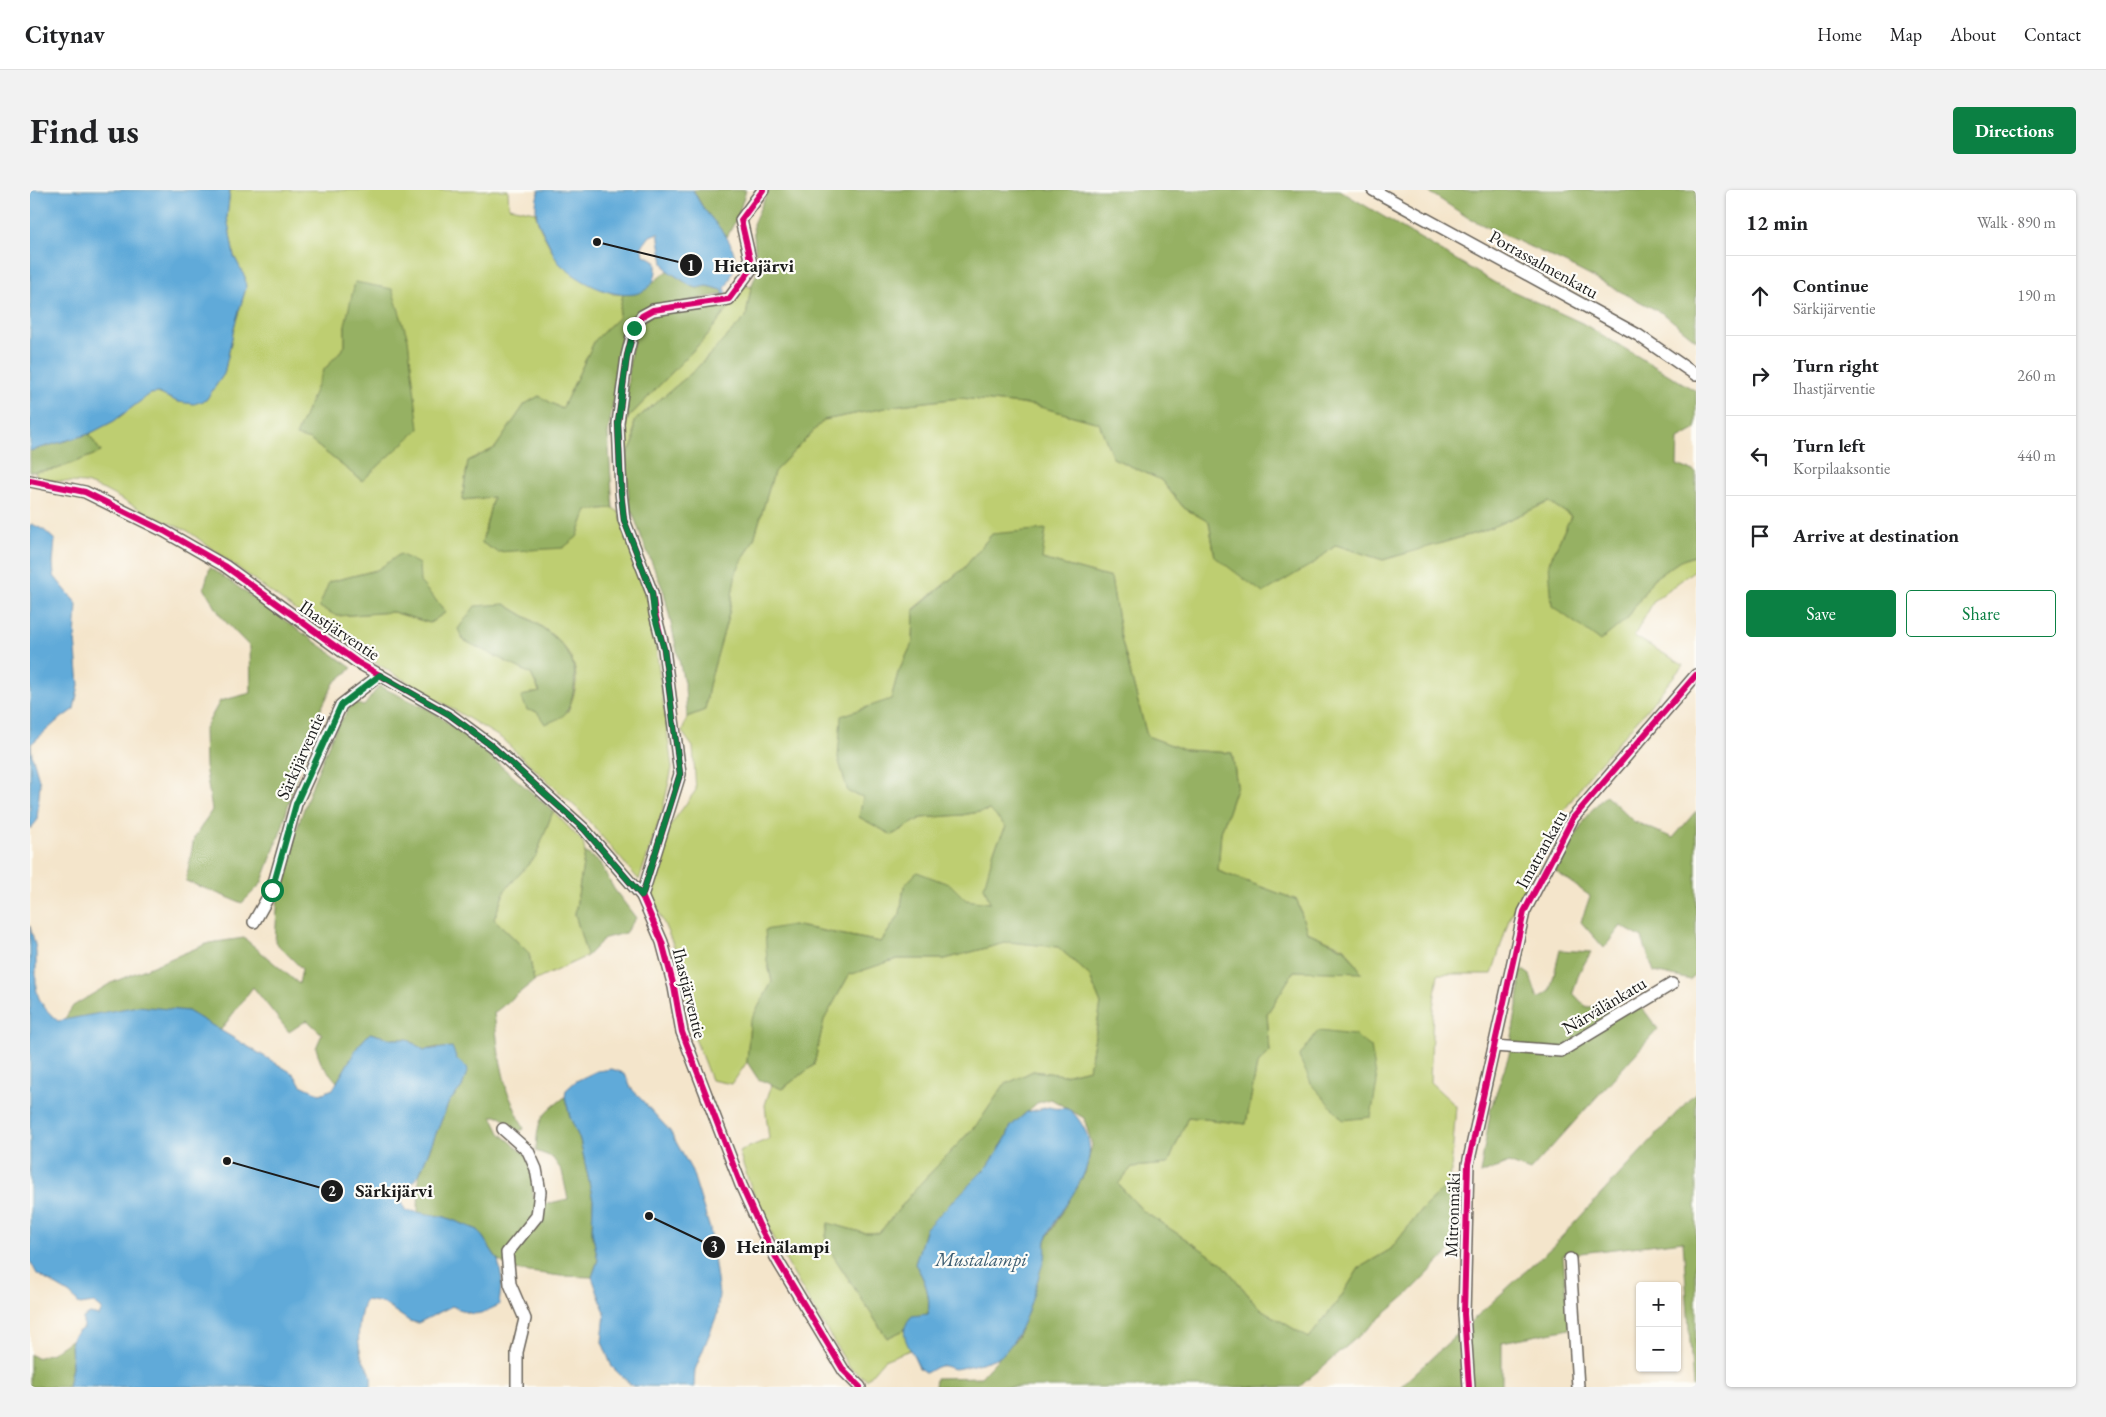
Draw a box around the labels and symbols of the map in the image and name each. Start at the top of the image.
street label: Porrassalmenkatu [1485,224,1603,304]
callout: Hietajärvi [679,248,804,282]
text: Hietajärvi [714,253,794,278]
text: 1 [687,256,695,275]
route end [623,317,646,340]
street label: Ihastjärventie [295,595,385,665]
street label: Särkijärventie [271,709,329,803]
street label: Imatrankatu [1510,805,1572,892]
route start [261,879,284,902]
street label: Ihastjärventie [668,945,712,1041]
street label: Närvälänkatu [1558,971,1651,1039]
street label: Mitronmäki [1439,1172,1465,1258]
callout: Särkijärvi [320,1174,443,1208]
text: Särkijärvi [355,1178,433,1203]
text: 2 [328,1181,336,1200]
callout: Heinälampi [701,1230,839,1264]
text: Heinälampi [737,1234,830,1259]
text: 3 [710,1237,718,1256]
water label: Mustalampi [934,1247,1028,1272]

